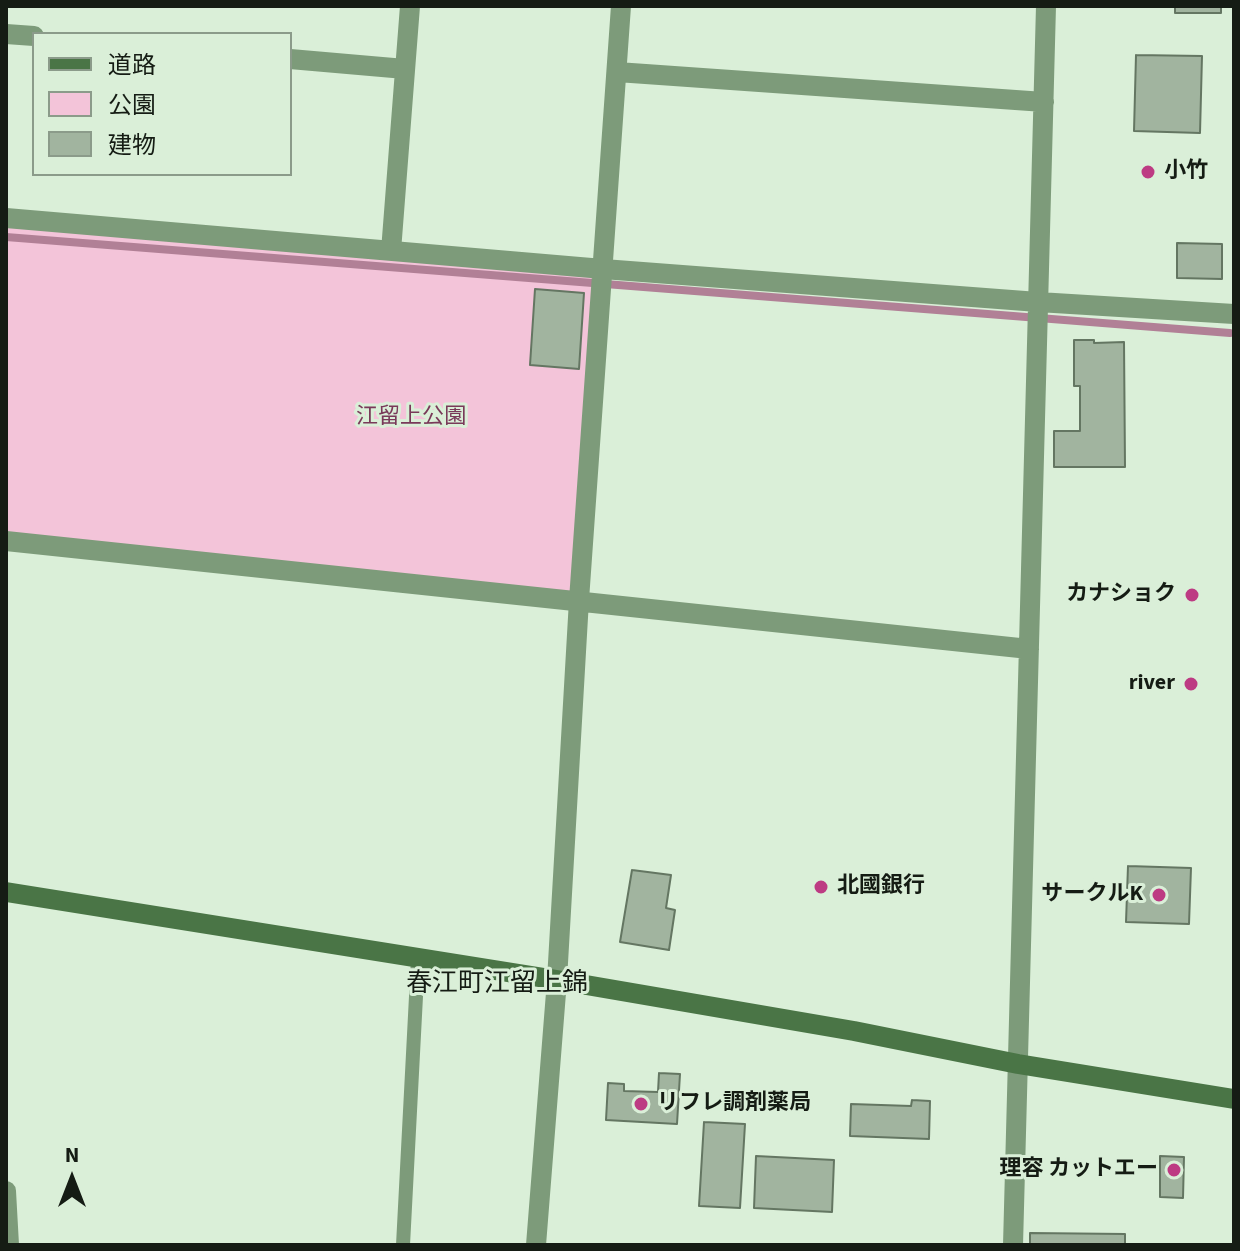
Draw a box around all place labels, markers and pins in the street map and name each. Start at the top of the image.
place label: 小竹 [1164,159,1208,185]
marker: 小竹 [1139,163,1157,181]
place label: カナショク [1066,582,1176,608]
marker: カナショク [1183,586,1201,604]
place label: river [1129,671,1175,697]
marker: river [1182,675,1200,693]
place label: 北國銀行 [837,874,925,900]
marker: 北國銀行 [812,878,830,896]
place label: サークルK [1041,882,1143,908]
marker: サークルK [1150,886,1168,904]
place label: リフレ調剤薬局 [657,1091,811,1117]
marker: リフレ調剤薬局 [632,1095,650,1113]
place label: 理容 カットエー [1000,1157,1158,1183]
marker: 理容 カットエー [1165,1161,1183,1179]

